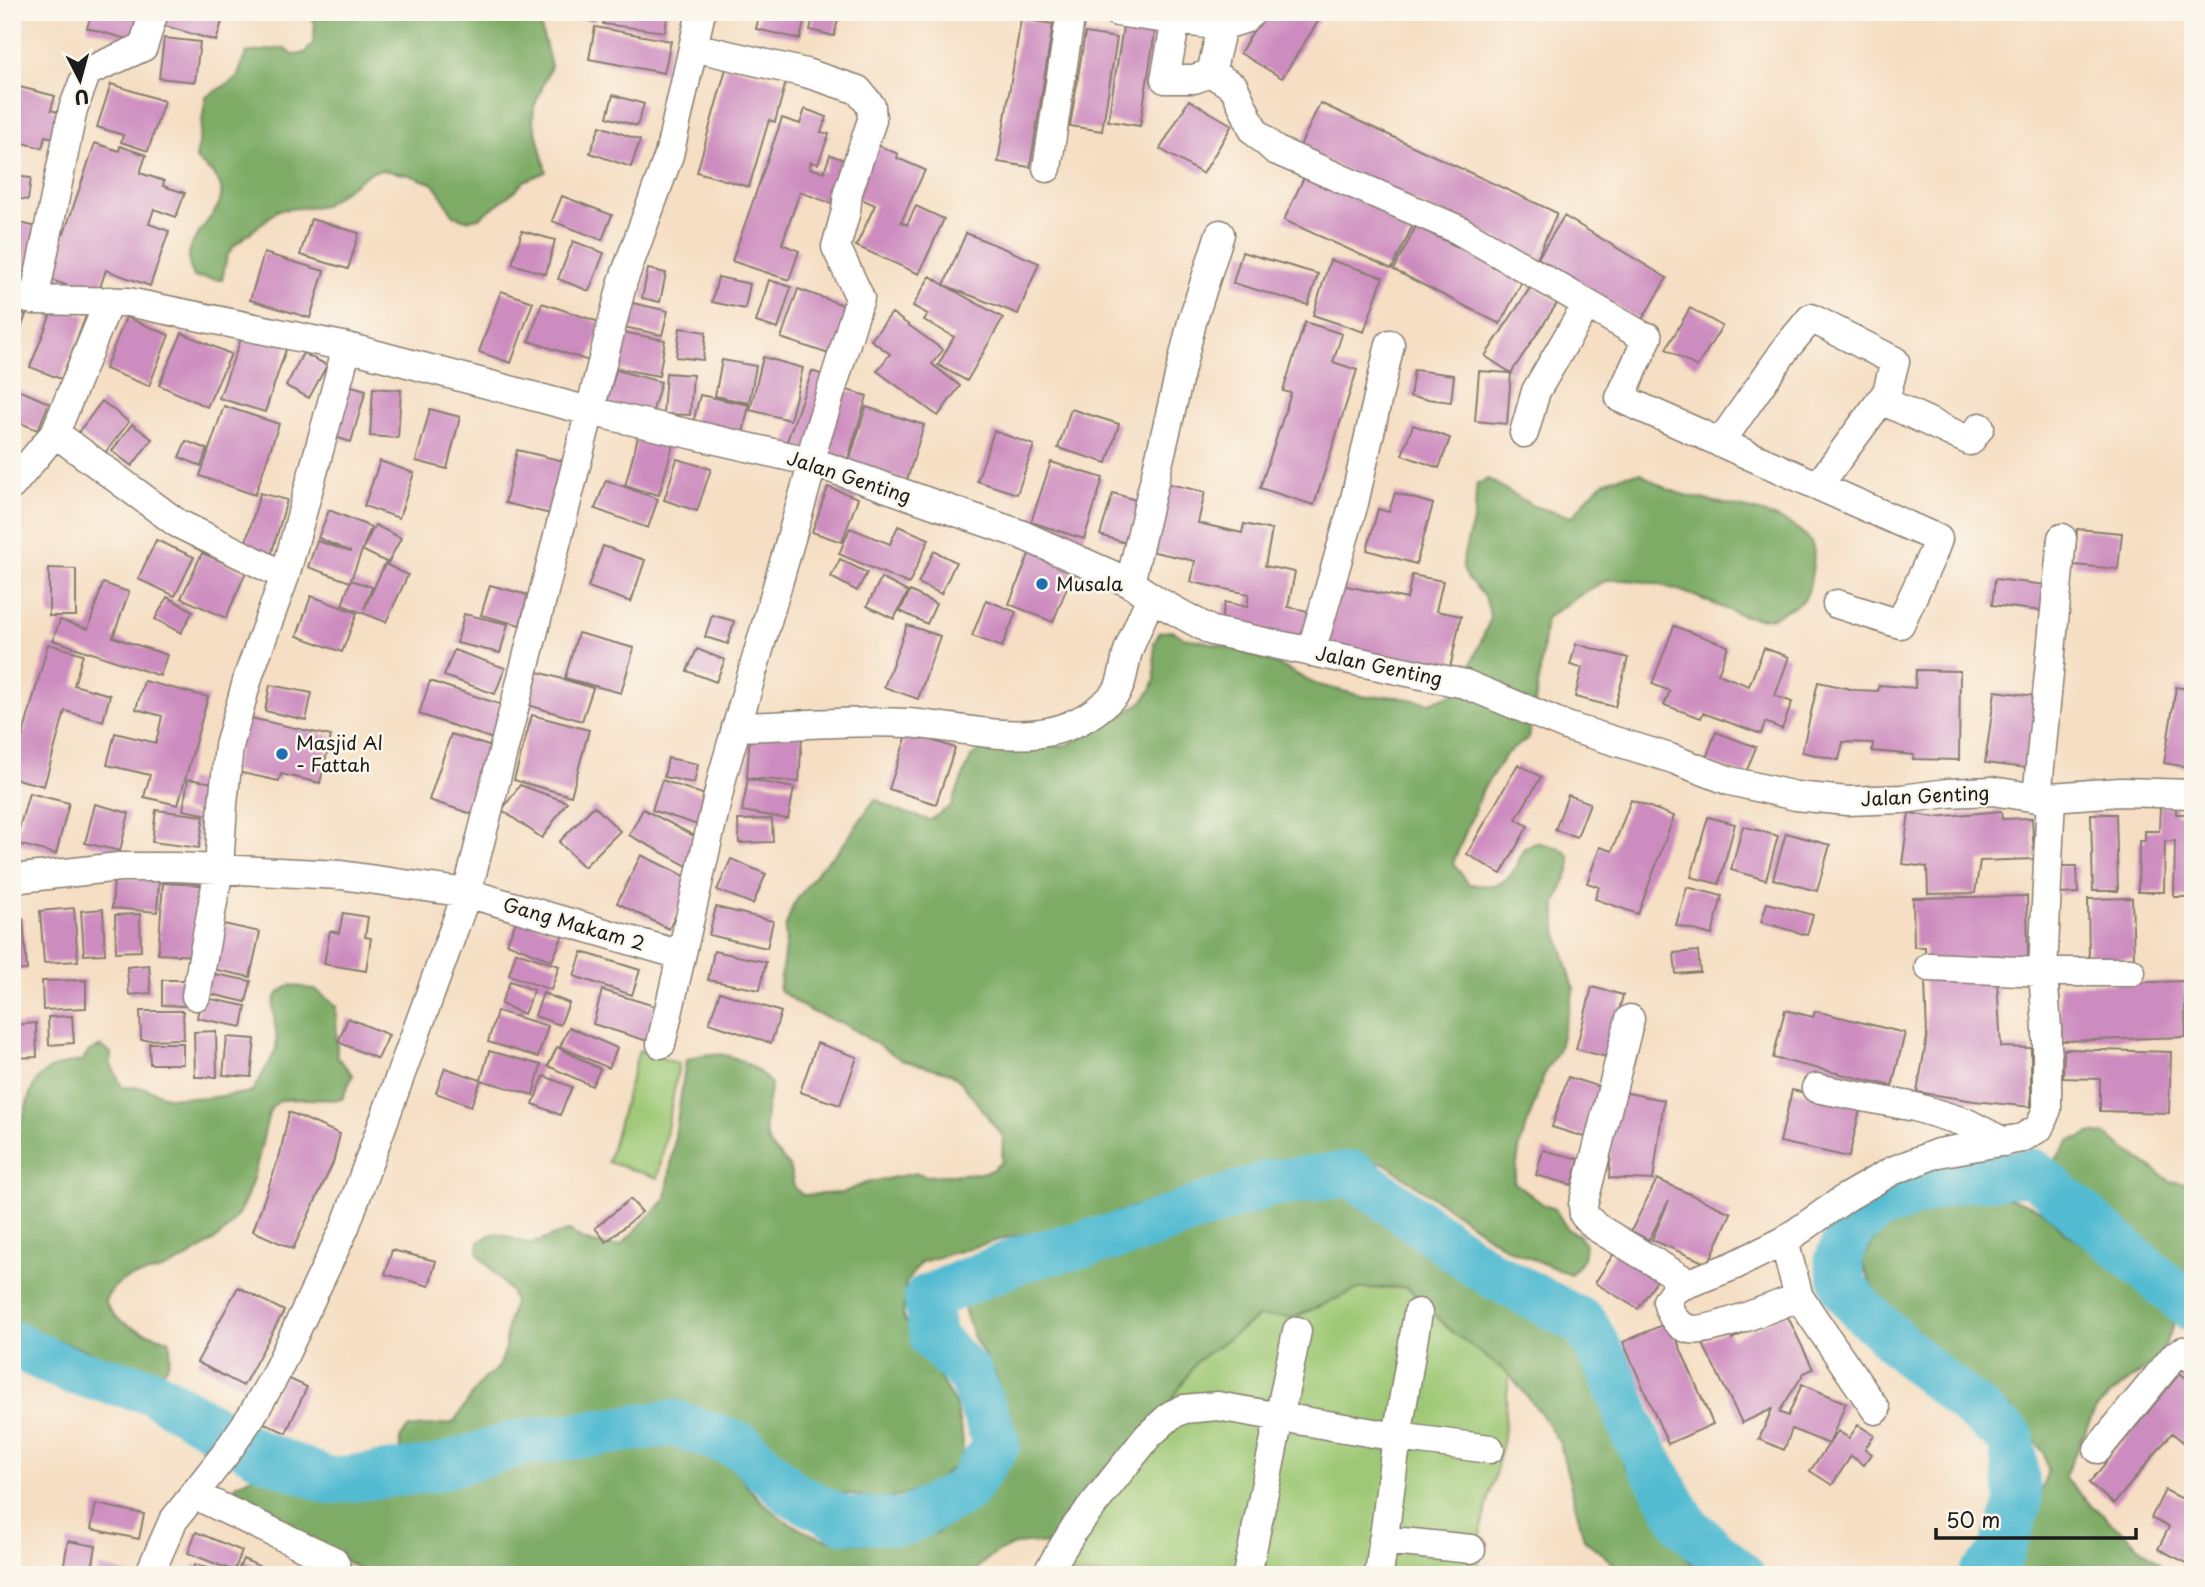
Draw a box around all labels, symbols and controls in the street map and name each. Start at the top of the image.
north arrow [46,46,116,116]
text: U [73,83,91,113]
street label: Jalan Genting [784,443,915,509]
place label: Musala [1056,569,1123,597]
marker: Musala [1034,576,1050,592]
street label: Jalan Genting [1313,638,1445,692]
place label: Masjid Al - Fattah [296,728,383,778]
marker: Masjid Al - Fattah [274,746,290,762]
street label: Jalan Genting [1860,778,1990,812]
street label: Gang Makam 2 [500,889,649,957]
scale bar [1936,1496,2135,1540]
text: 50 m [1946,1503,2000,1535]

